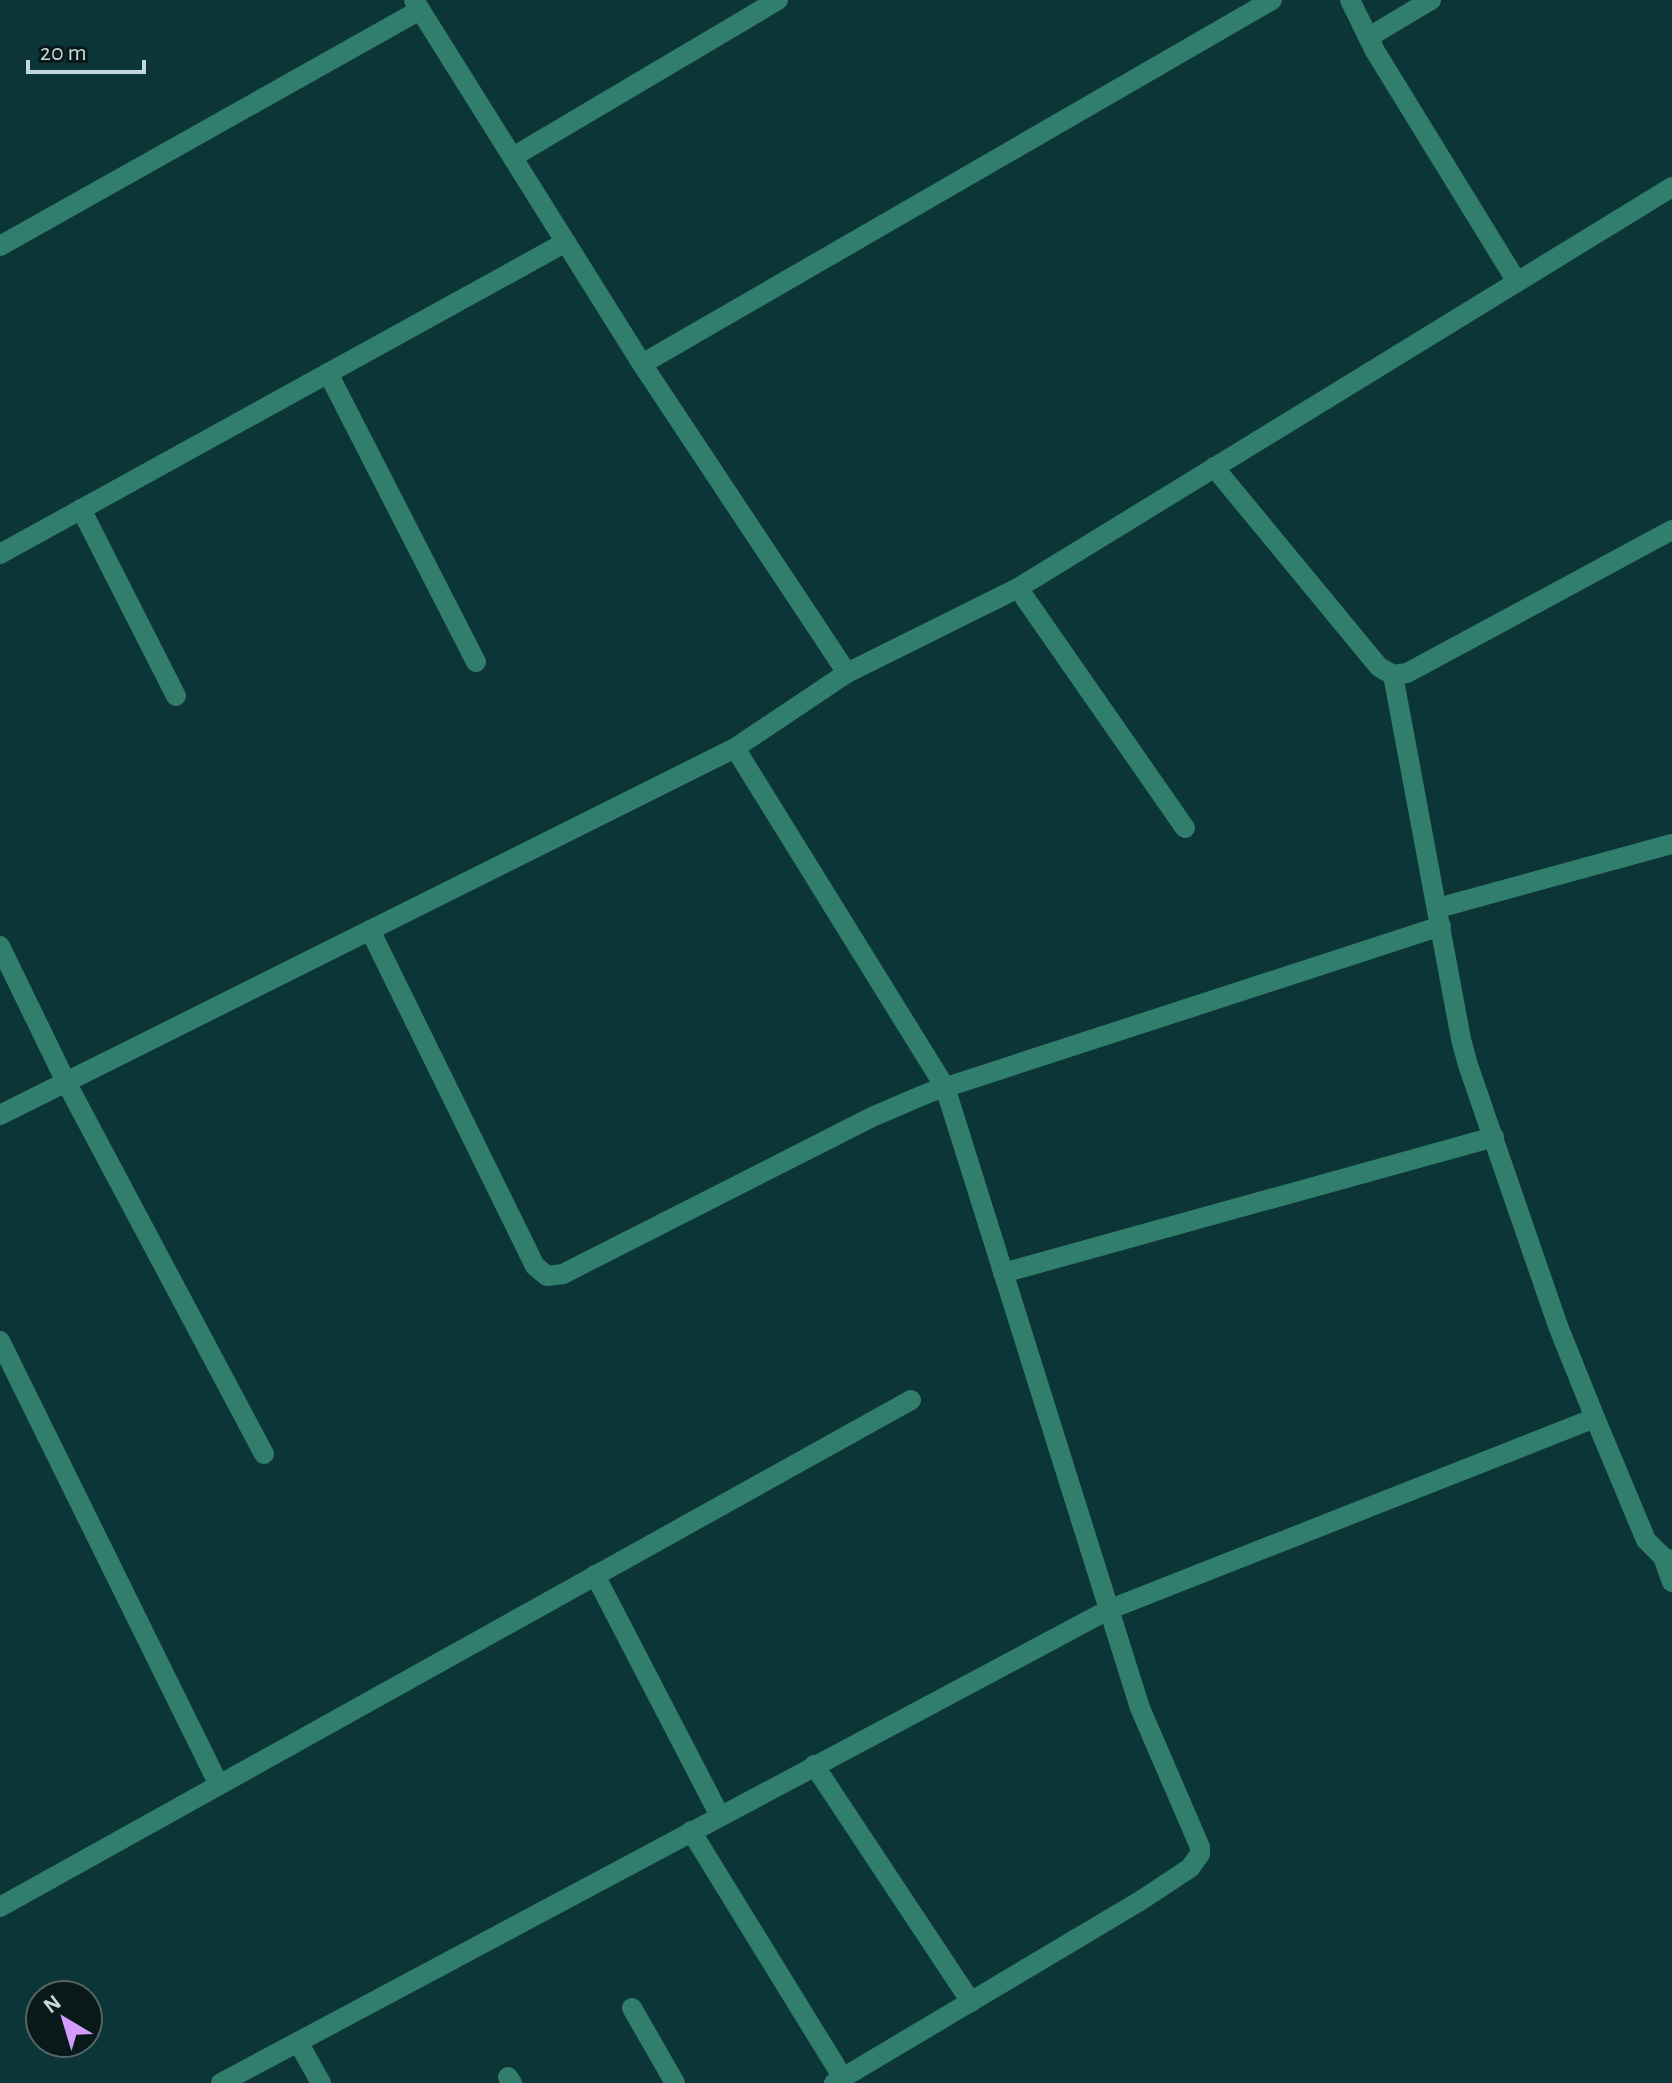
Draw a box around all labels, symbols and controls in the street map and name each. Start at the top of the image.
scale bar [28,24,144,74]
text: 20 m [40,41,87,65]
north arrow [24,1979,104,2059]
text: N [40,1991,65,2017]

